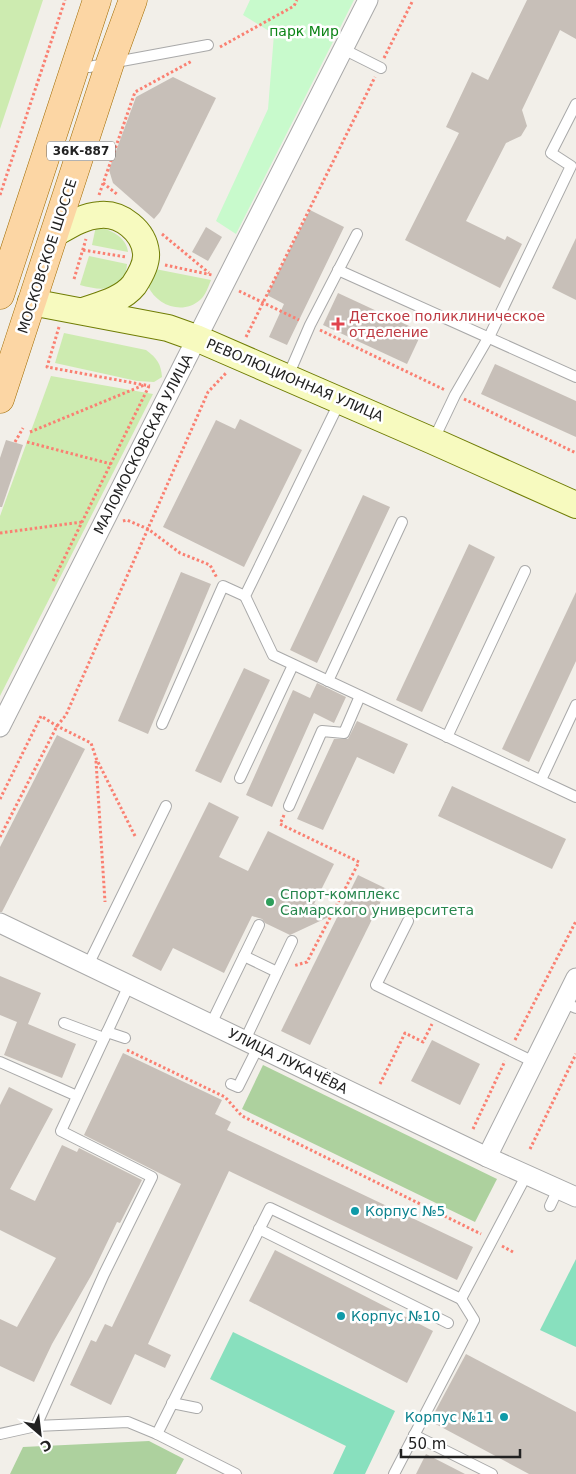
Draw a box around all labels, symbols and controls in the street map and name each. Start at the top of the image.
park label: парк Мир [269,23,339,39]
road number: 36К-887 [47,142,115,160]
street label: МОСКОВСКОЕ ШОССЕ [14,177,80,335]
place label: Детское поликлиническое отделение [349,308,545,340]
marker: Детское поликлиническое отделение [331,317,345,331]
street label: РЕВОЛЮЦИОННАЯ УЛИЦА [204,335,386,425]
street label: МАЛОМОСКОВСКАЯ УЛИЦА [90,351,196,537]
place label: Спорт-комплекс Самарского университета [280,886,474,918]
marker: Спорт-комплекс Самарского университета [264,896,276,908]
street label: УЛИЦА ЛУКАЧЁВА [226,1024,351,1097]
place label: Корпус №5 [365,1203,445,1219]
marker: Корпус №5 [349,1205,361,1217]
place label: Корпус №10 [351,1308,440,1324]
marker: Корпус №10 [335,1310,347,1322]
north arrow [15,1409,65,1459]
place label: Корпус №11 [405,1409,494,1425]
marker: Корпус №11 [498,1411,510,1423]
scale bar [401,1426,520,1458]
text: 50 m [408,1435,446,1453]
text: С [38,1436,54,1455]

